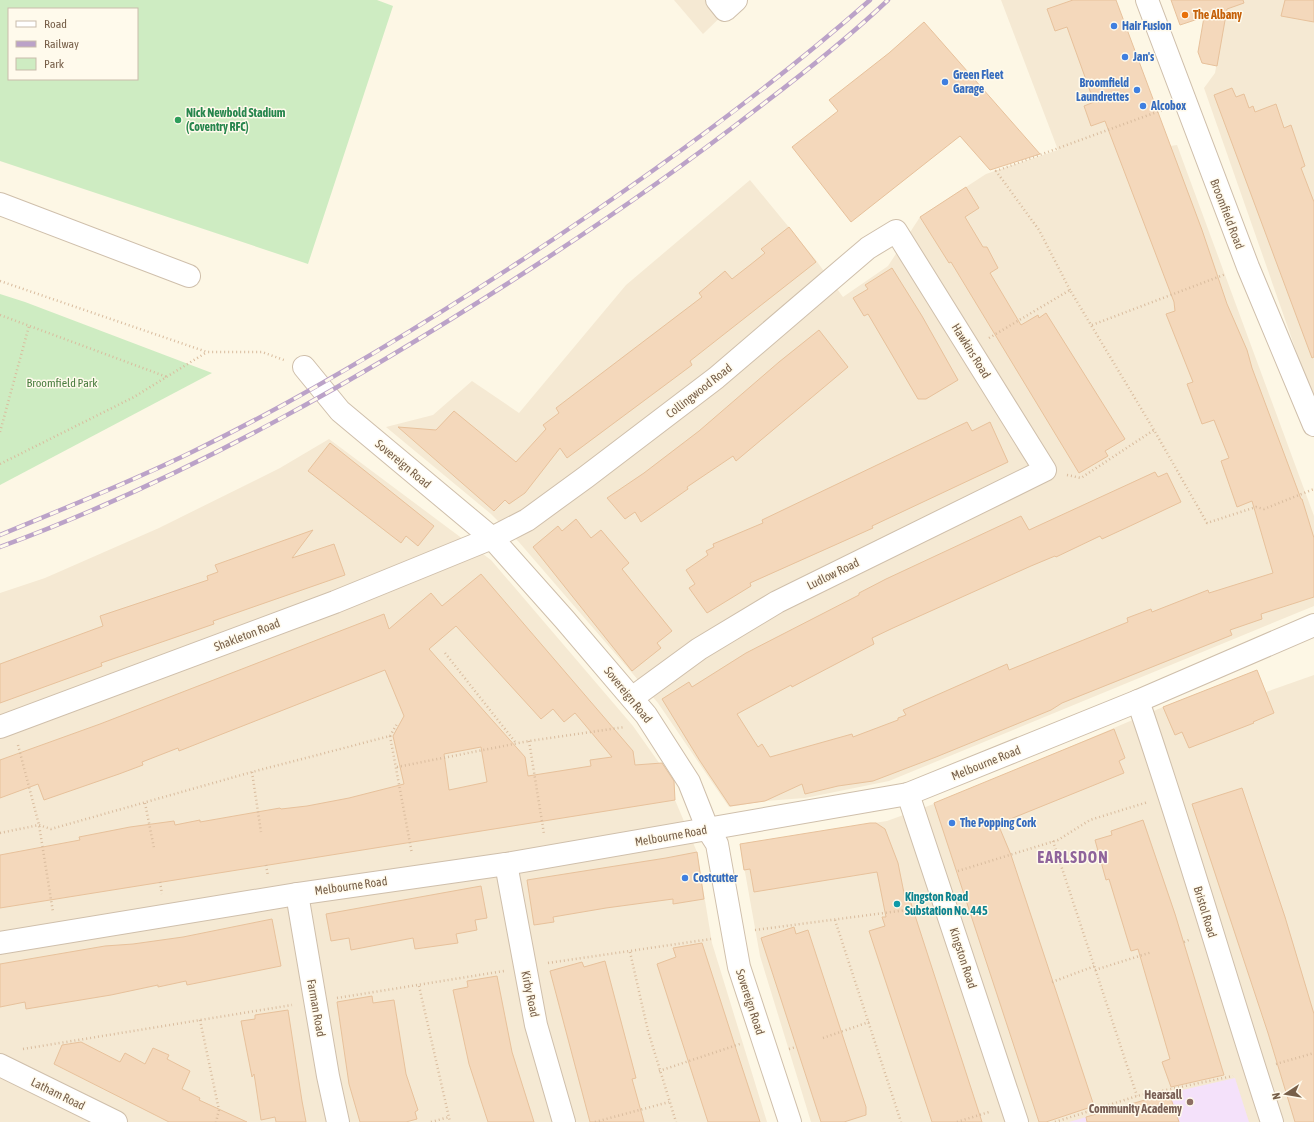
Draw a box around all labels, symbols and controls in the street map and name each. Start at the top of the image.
legend [8,8,138,80]
place label: The Albany [1193,8,1242,22]
marker: The Albany [1180,10,1190,20]
text: Road [44,17,67,31]
place label: Hair Fusion [1122,19,1172,33]
marker: Hair Fusion [1109,21,1119,31]
text: Railway [44,37,79,51]
place label: Jan's [1132,50,1155,64]
marker: Jan's [1120,52,1130,62]
text: Park [44,57,65,71]
place label: Green Fleet Garage [953,68,1004,96]
place label: Broomfield Laundrettes [1076,76,1130,104]
marker: Green Fleet Garage [940,77,950,87]
marker: Broomfield Laundrettes [1132,85,1142,95]
place label: Alcobox [1150,99,1186,113]
marker: Alcobox [1138,101,1148,111]
place label: Nick Newbold Stadium (Coventry RFC) [186,106,286,134]
marker: Nick Newbold Stadium (Coventry RFC) [173,115,183,125]
street label: Broomfield Road [1207,177,1247,251]
street label: Hawkins Road [949,321,993,381]
street label: Collingwood Road [663,361,735,421]
park label: Broomfield Park [26,376,98,390]
street label: Sovereign Road [372,437,434,491]
street label: Ludlow Road [805,555,861,593]
street label: Shakleton Road [212,616,282,654]
street label: Sovereign Road [601,664,655,726]
street label: Melbourne Road [949,743,1023,783]
place label: The Popping Cork [960,816,1037,830]
marker: The Popping Cork [947,818,957,828]
street label: Melbourne Road [634,823,708,849]
district label: EARLSDON [1037,848,1109,866]
place label: Costcutter [693,871,738,885]
marker: Costcutter [680,873,690,883]
street label: Melbourne Road [314,874,388,898]
street label: Bristol Road [1191,885,1219,939]
place label: Kingston Road Substation No. 445 [905,890,988,918]
marker: Kingston Road Substation No. 445 [892,899,902,909]
street label: Kingston Road [947,926,979,990]
street label: Sovereign Road [733,967,767,1037]
street label: Kirby Road [518,969,542,1019]
street label: Farman Road [304,978,328,1038]
north arrow [1266,1074,1306,1114]
street label: Latham Road [29,1075,87,1113]
place label: Hearsall Community Academy [1089,1088,1183,1116]
text: N [1270,1092,1283,1101]
marker: Hearsall Community Academy [1185,1097,1195,1107]

